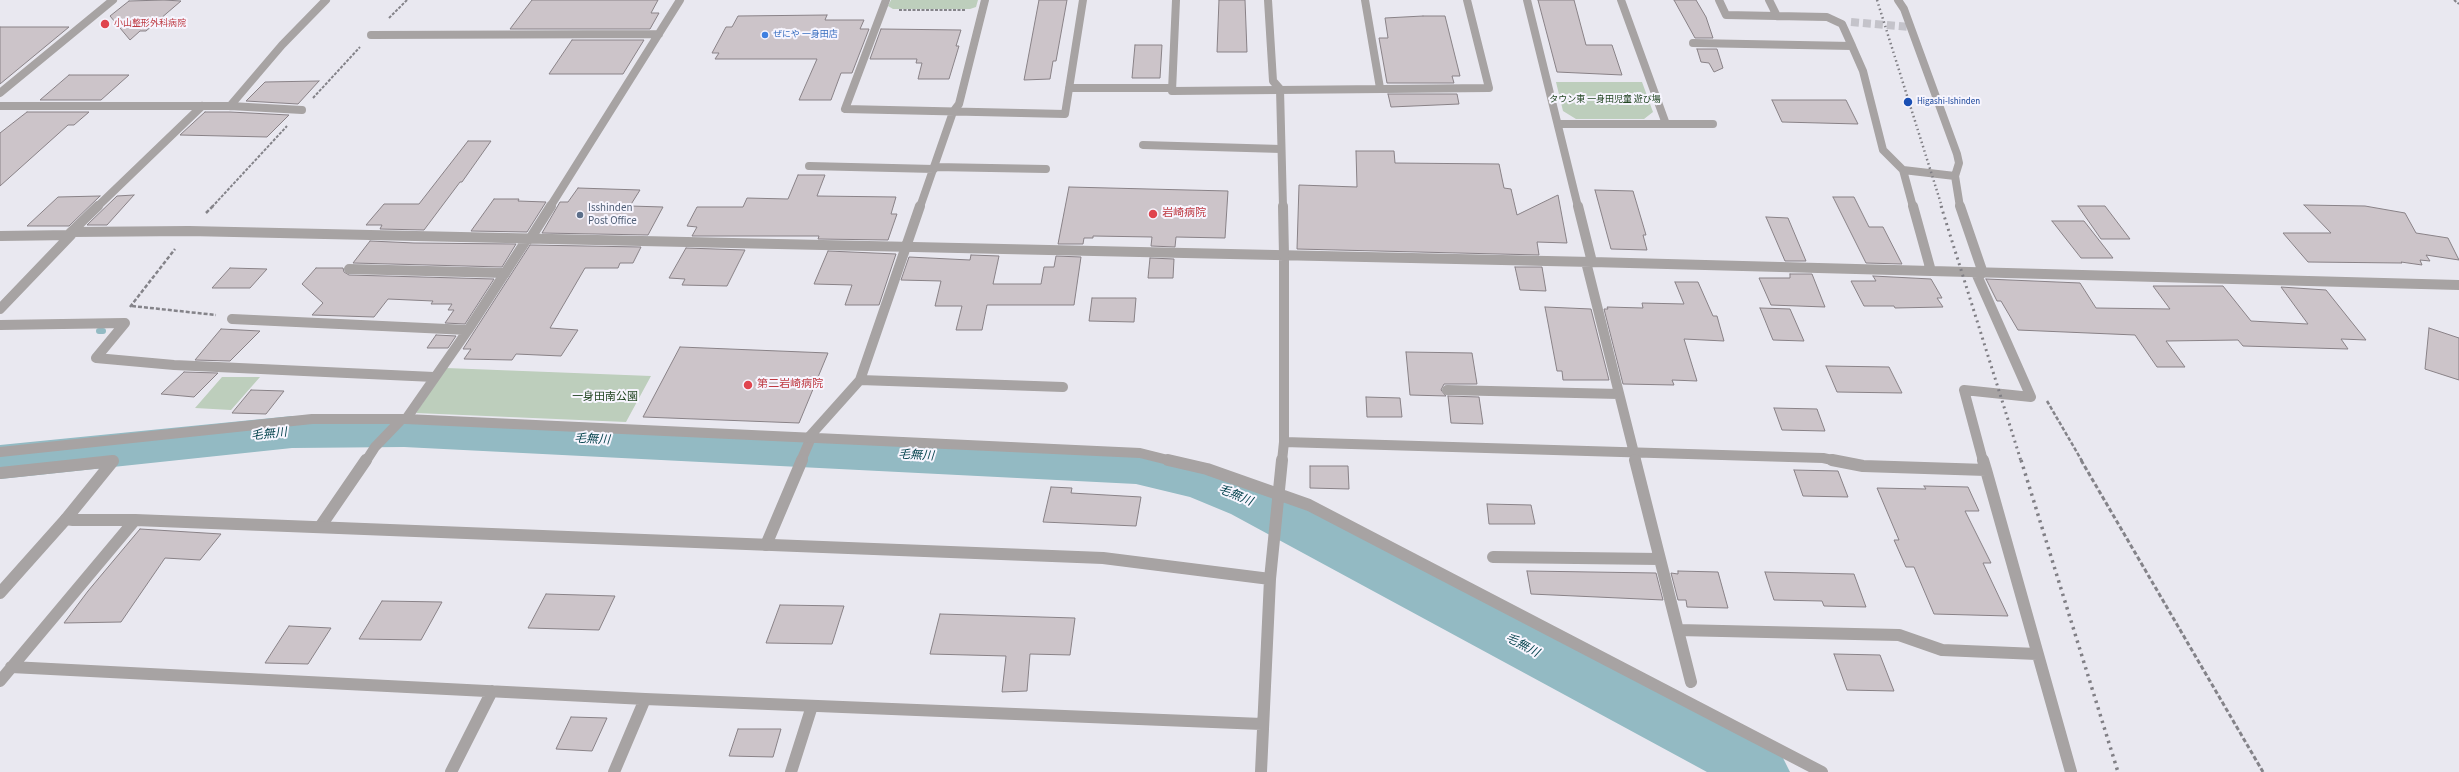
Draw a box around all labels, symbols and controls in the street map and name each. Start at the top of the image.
marker: 小山整形外科病院 [99,18,111,30]
place label: 小山整形外科病院 [114,19,186,29]
marker: ぜにや 一身田店 [760,30,770,40]
place label: ぜにや 一身田店 [773,30,838,40]
park label: タウン東 一身田児童 遊び場 [1549,95,1661,105]
marker: Higashi-Ishinden [1902,96,1914,108]
place label: Higashi-Ishinden [1917,97,1980,107]
place label: Isshinden Post Office [588,202,637,228]
place label: 岩崎病院 [1162,207,1206,221]
marker: 岩崎病院 [1147,208,1159,220]
marker: Isshinden Post Office [575,210,585,220]
place label: 第二岩崎病院 [757,378,823,392]
marker: 第二岩崎病院 [742,379,754,391]
park label: 一身田南公園 [572,391,638,405]
water label: 毛無川 [250,426,288,444]
water label: 毛無川 [574,432,610,448]
water label: 毛無川 [898,448,934,464]
water label: 毛無川 [1216,482,1254,510]
water label: 毛無川 [1503,631,1541,661]

